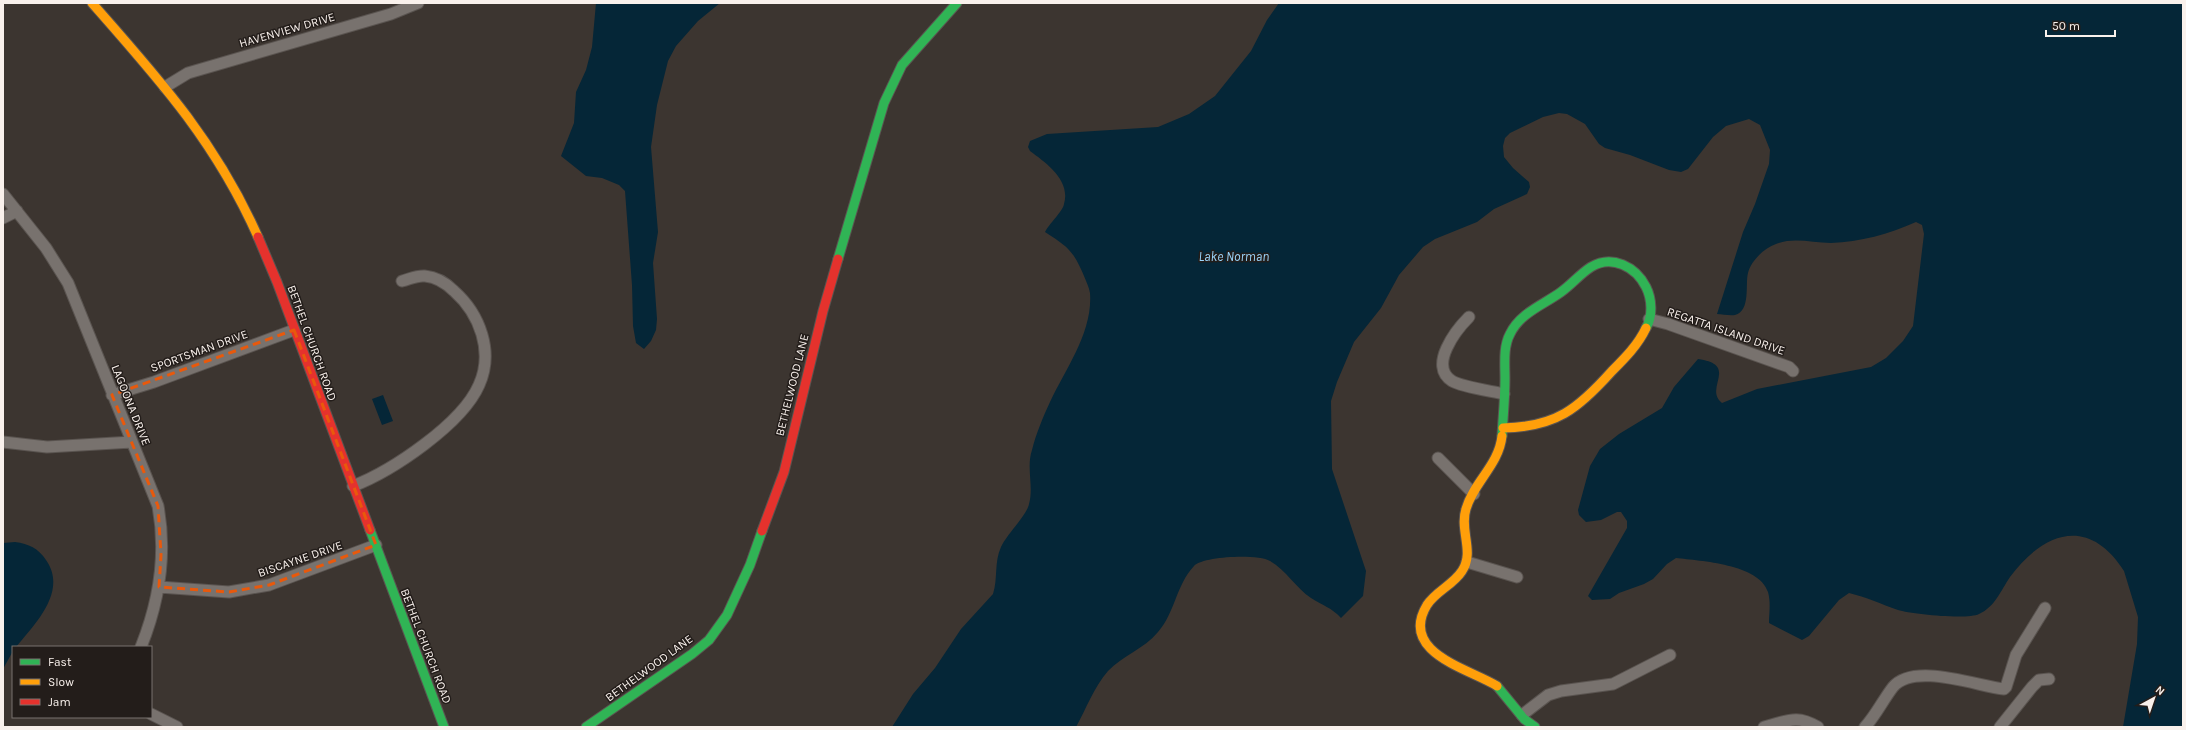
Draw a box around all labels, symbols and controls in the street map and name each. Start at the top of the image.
street label: HAVENVIEW DRIVE [238,10,336,50]
scale bar [2046,12,2115,38]
text: 50 m [2052,19,2080,33]
water label: Lake Norman [1199,249,1269,264]
street label: BETHEL CHURCH ROAD [285,283,339,403]
street label: REGATTA ISLAND DRIVE [1665,304,1787,358]
street label: SPORTSMAN DRIVE [148,327,250,375]
street label: BETHELWOOD LANE [773,333,811,437]
street label: LAGOONA DRIVE [108,363,154,447]
street label: BISCAYNE DRIVE [256,538,344,580]
street label: BETHEL CHURCH ROAD [398,586,454,706]
street label: BETHELWOOD LANE [603,632,695,704]
legend [12,646,152,718]
text: Fast [48,655,72,669]
text: Slow [48,675,74,689]
north arrow [2134,678,2174,718]
text: N [2153,683,2167,698]
text: Jam [48,695,71,709]

